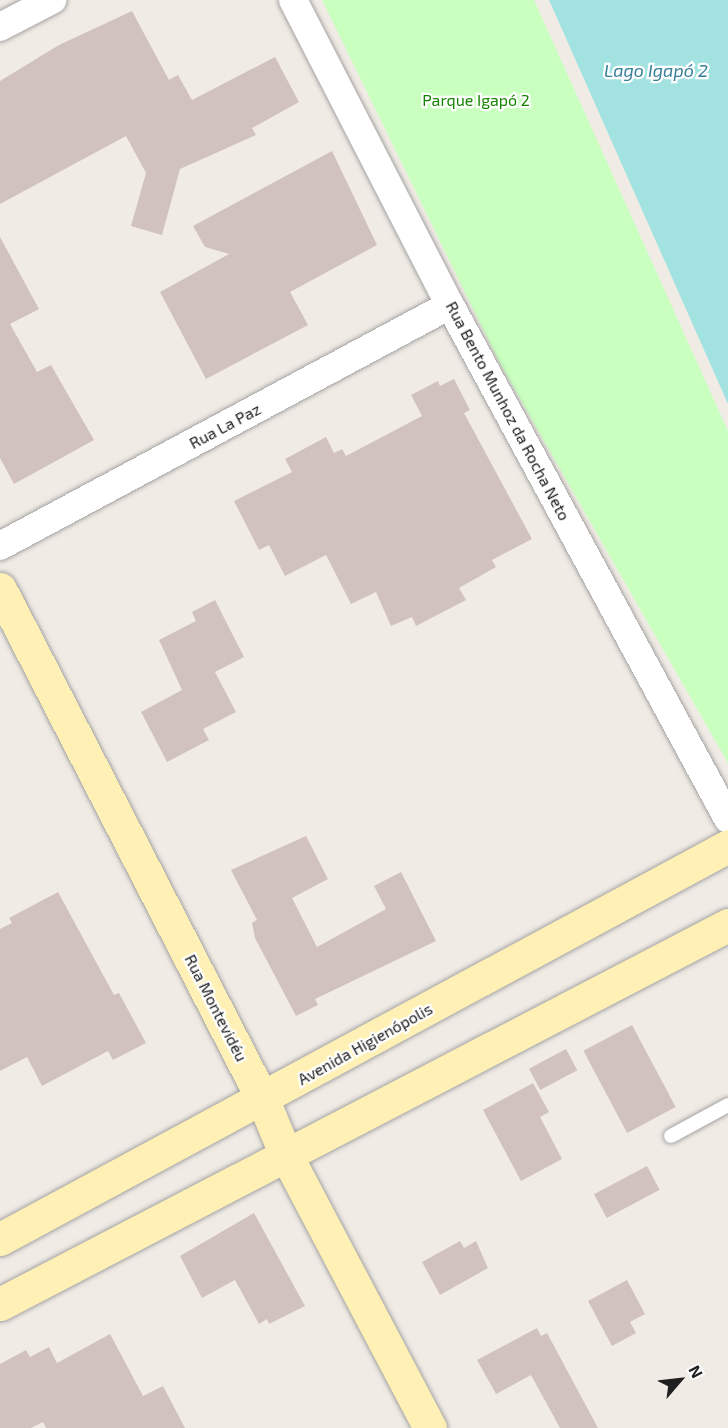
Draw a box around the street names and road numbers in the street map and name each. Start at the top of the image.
street label: Rua Bento Munhoz da Rocha Neto [442,298,574,524]
street label: Rua La Paz [186,399,264,453]
street label: Rua Montevidéu [181,951,251,1065]
street label: Avenida Higienópolis [294,999,436,1089]

